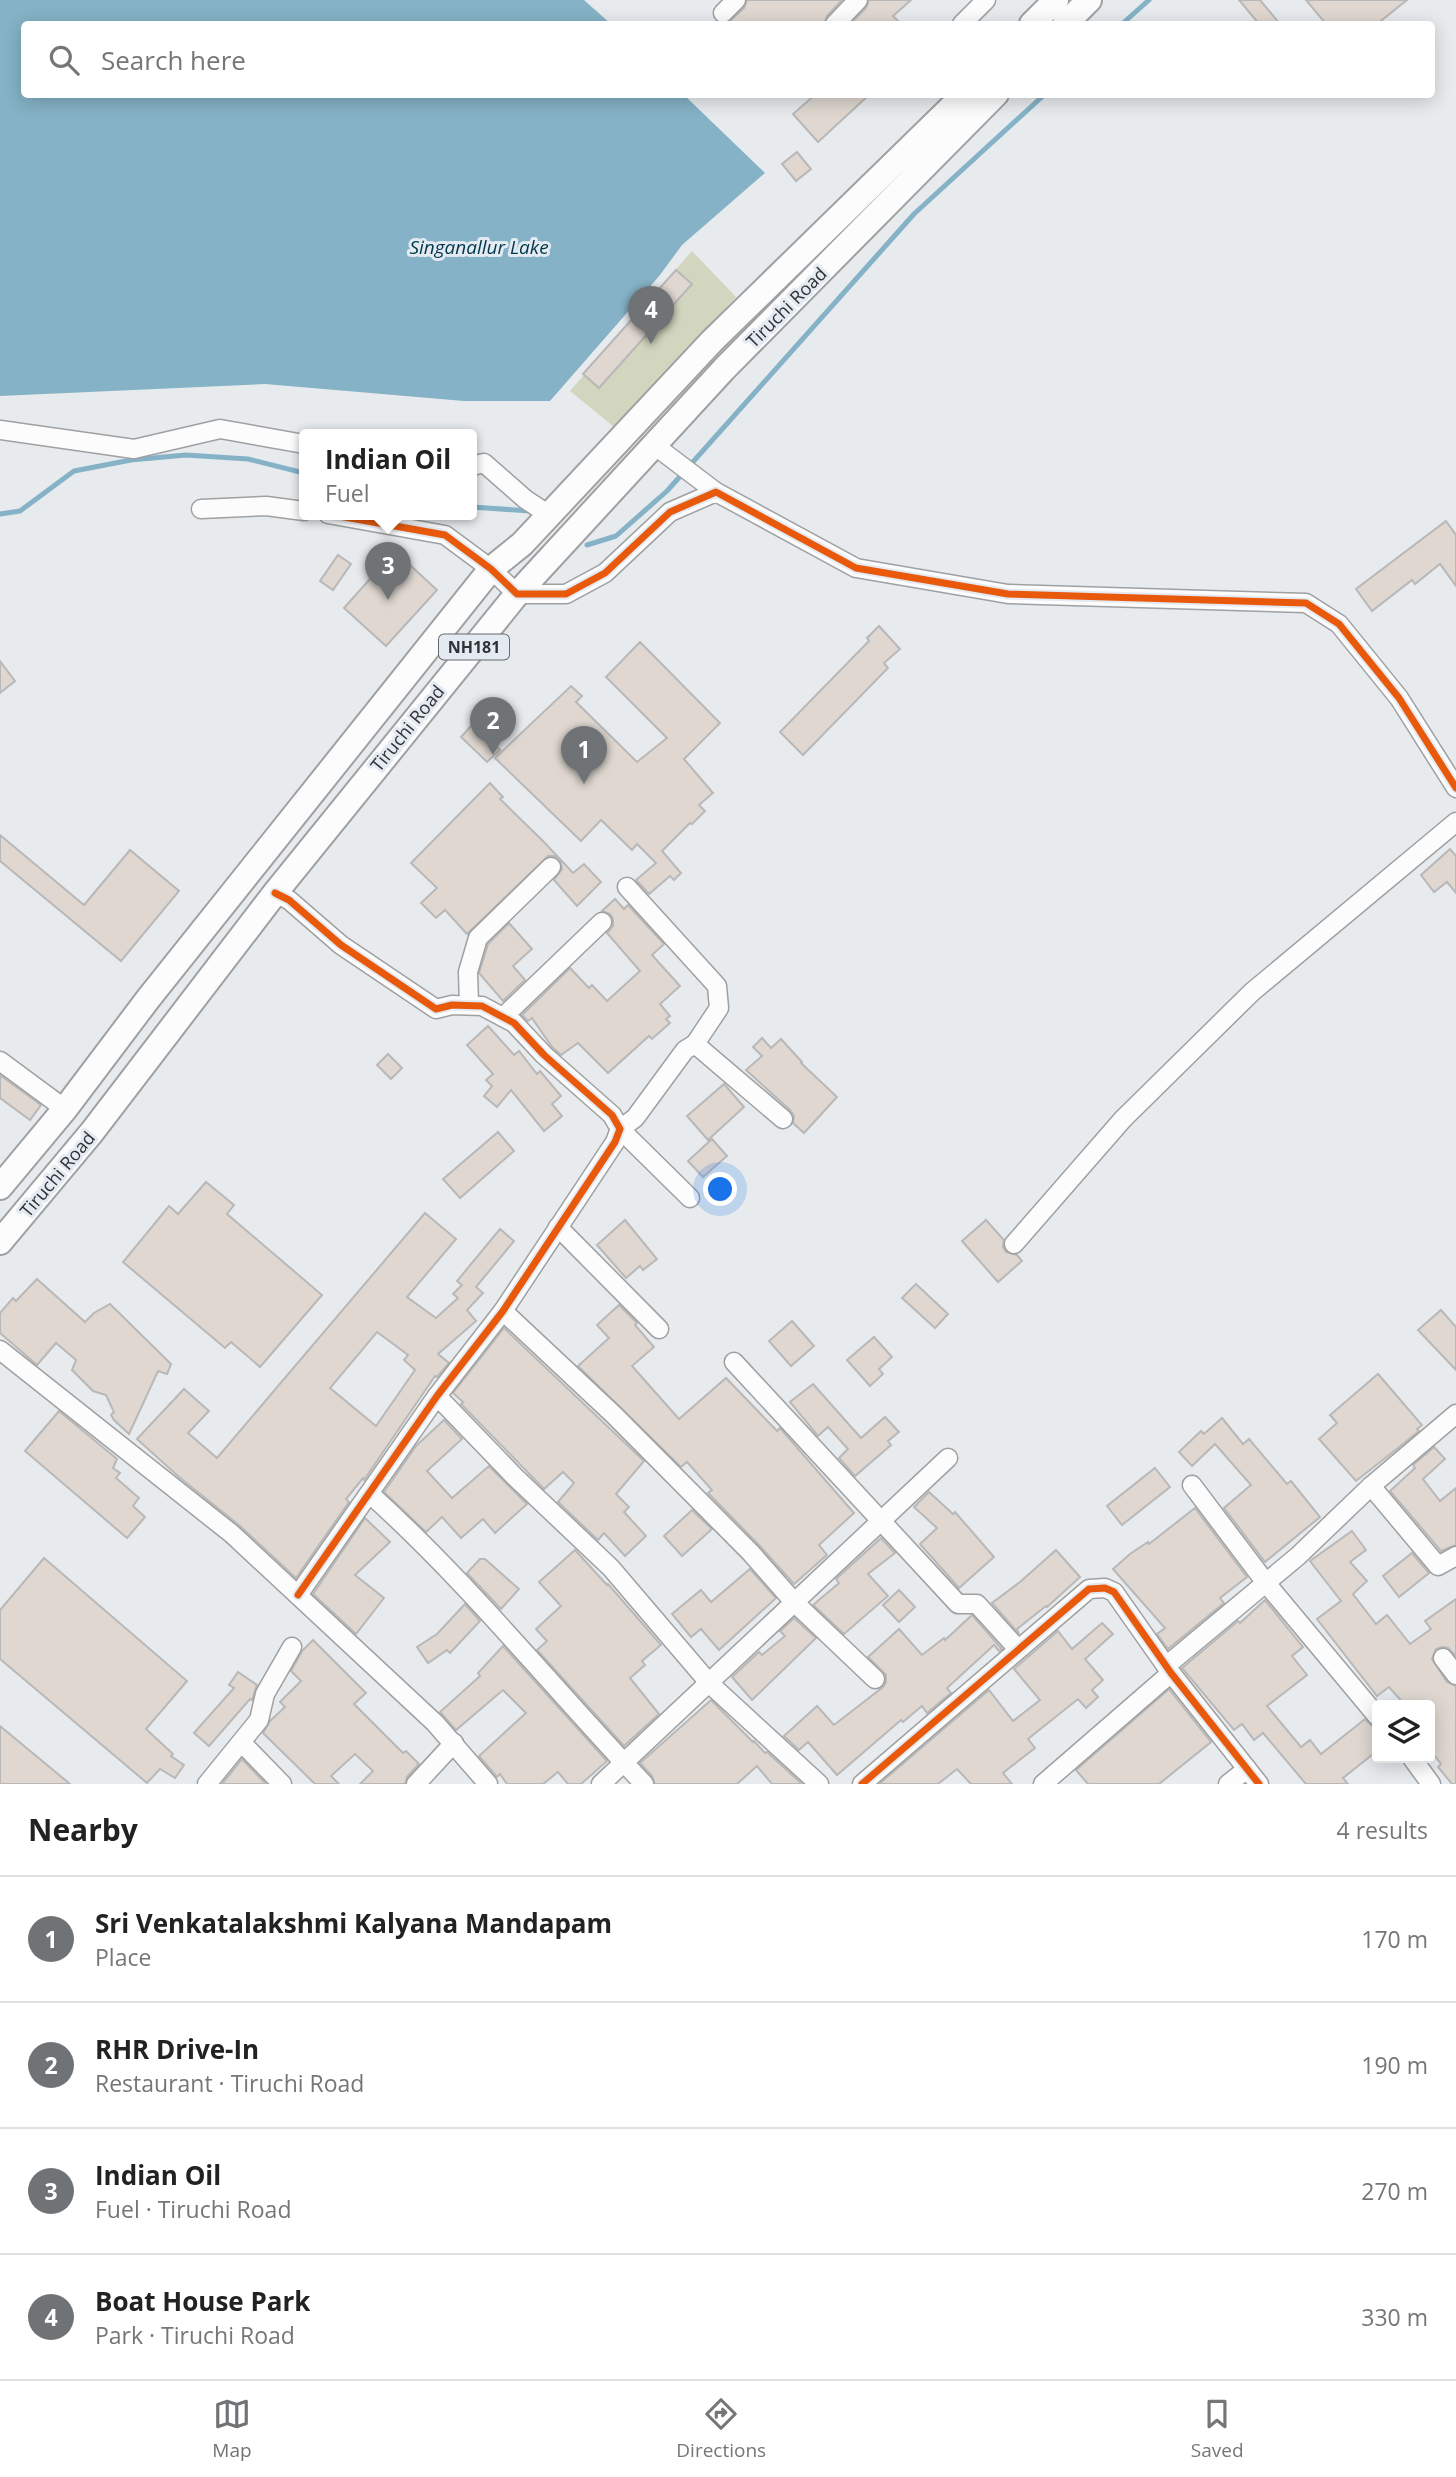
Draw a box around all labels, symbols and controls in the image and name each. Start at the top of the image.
search box [21,21,1435,98]
icon: search [45,41,83,79]
text: Search here [101,42,246,78]
water label: Singanallur Lake [409,234,549,260]
street label: Tiruchi Road [741,262,831,352]
pin: 4 [628,286,674,344]
popup [299,429,477,520]
text: Indian Oil [325,441,451,477]
text: Fuel [325,477,370,509]
pin: 3 [365,542,411,600]
road number: NH181 [439,634,509,660]
street label: Tiruchi Road [365,680,449,776]
pin: 2 [470,697,516,755]
pin: 1 [561,726,607,784]
street label: Tiruchi Road [14,1126,100,1222]
your location [703,1172,737,1206]
map controls [1372,1700,1435,1763]
button: layers [1372,1700,1435,1763]
text: Nearby [28,1809,138,1850]
text: 4 results [1337,1814,1428,1846]
text: Sri Venkatalakshmi Kalyana Mandapam [95,1905,612,1941]
text: 1 [44,1923,58,1955]
text: 170 m [1361,1923,1428,1955]
text: Place [95,1941,151,1973]
text: RHR Drive-In [95,2031,259,2067]
text: 2 [44,2049,58,2081]
text: 190 m [1361,2049,1428,2081]
text: Restaurant · Tiruchi Road [95,2067,364,2099]
text: Indian Oil [95,2157,221,2193]
text: 3 [44,2175,58,2207]
text: 270 m [1361,2175,1428,2207]
text: Fuel · Tiruchi Road [95,2193,291,2225]
text: Boat House Park [95,2283,310,2319]
text: 4 [44,2301,58,2333]
text: 330 m [1361,2301,1428,2333]
text: Park · Tiruchi Road [95,2319,295,2351]
tab: Map [212,2395,252,2463]
tab: Directions [676,2395,766,2463]
tab: Saved [1191,2395,1244,2463]

